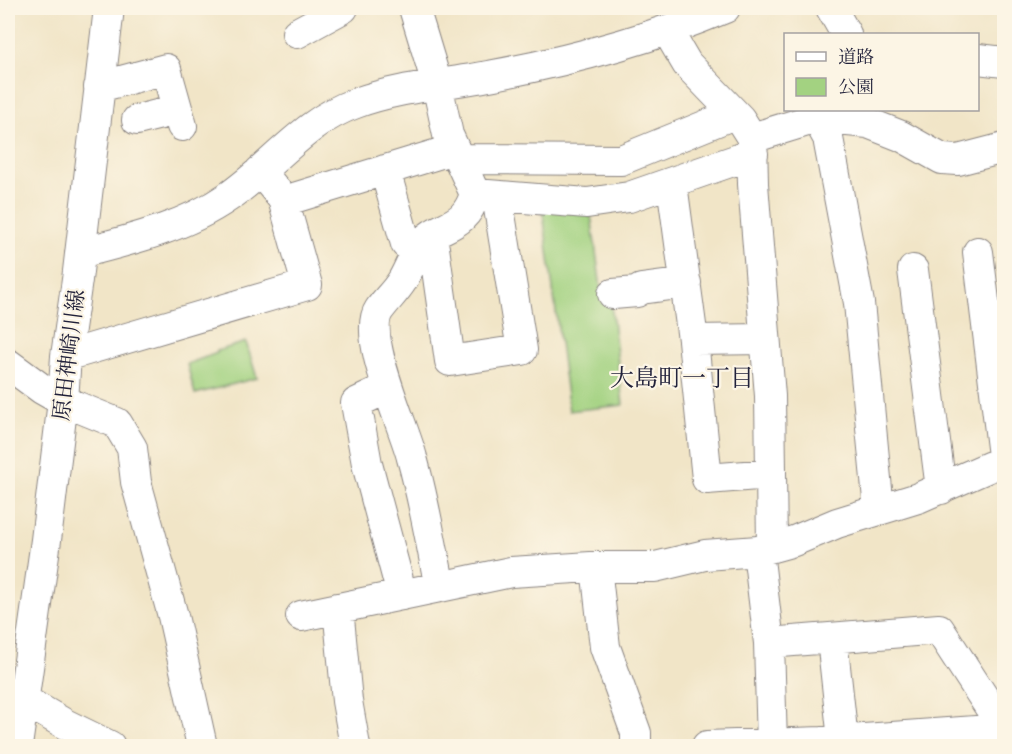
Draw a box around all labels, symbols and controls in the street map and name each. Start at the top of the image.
legend [784,33,979,111]
text: 道路 [838,47,874,67]
text: 公園 [838,78,874,97]
street label: 原田神崎川線 [49,288,89,422]
district label: 大島町一丁目 [610,365,754,392]

